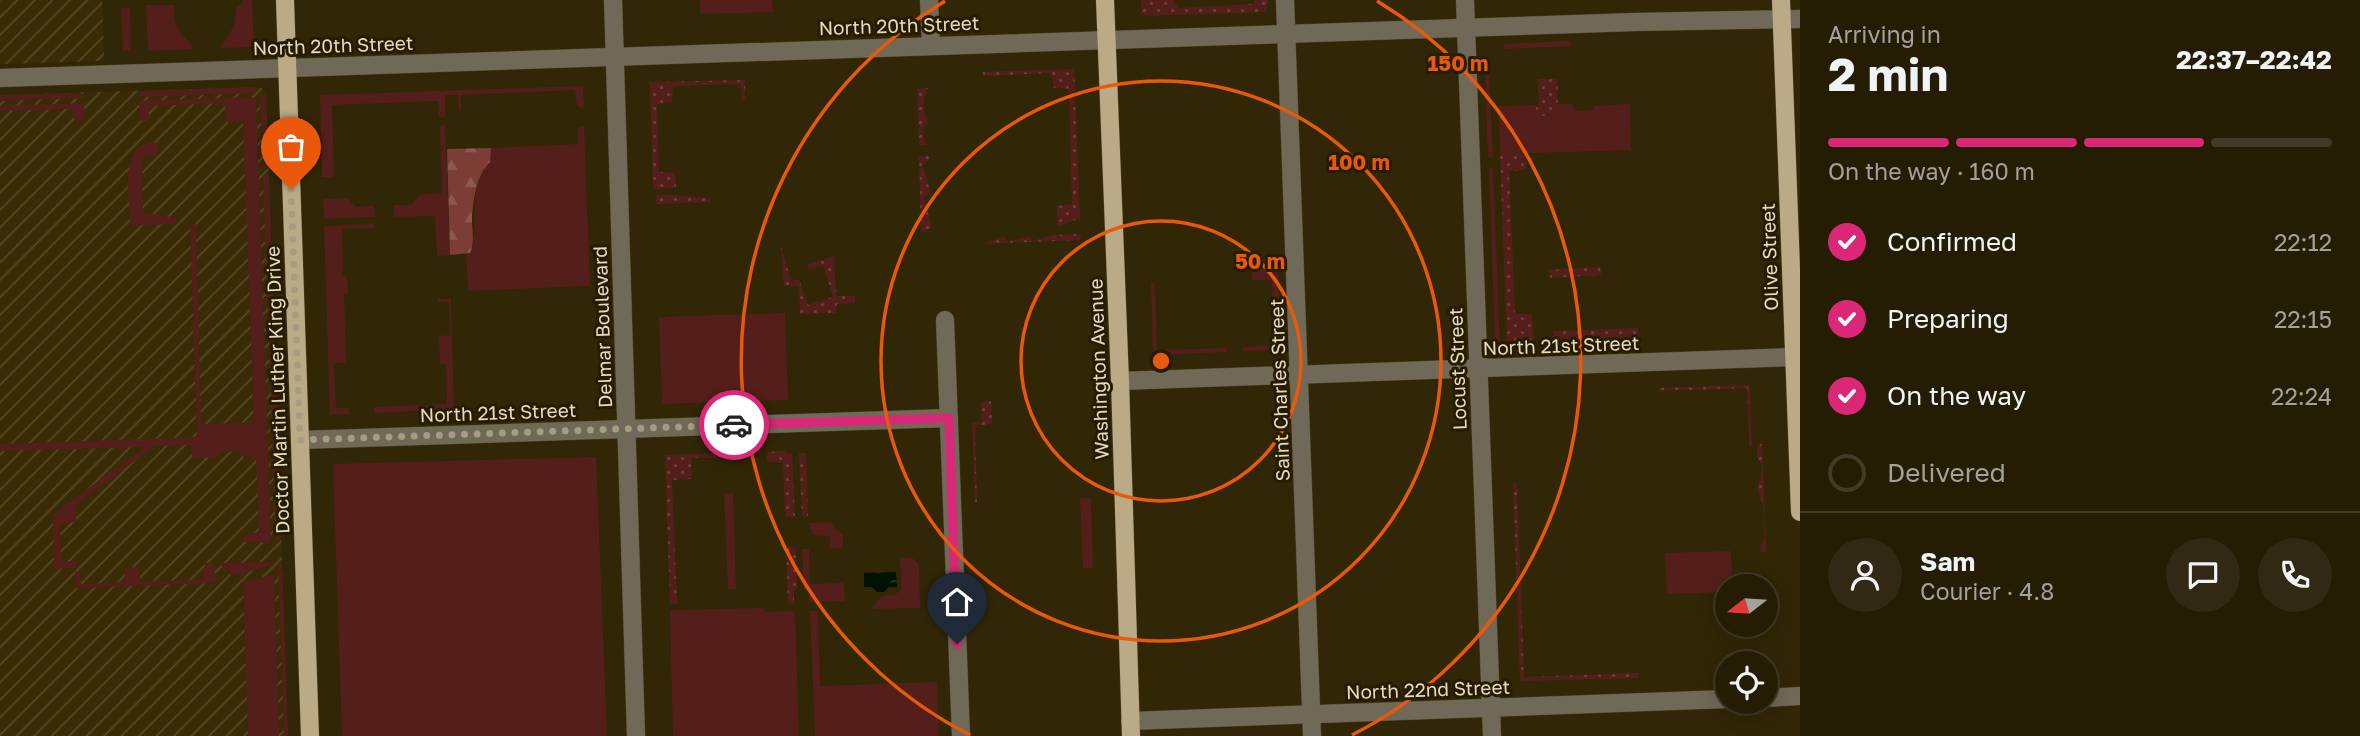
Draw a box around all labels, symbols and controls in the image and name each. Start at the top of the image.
street label: North 20th Street [818,11,980,39]
text: Arriving in [1828,20,1941,48]
street label: North 20th Street [252,31,414,59]
text: 22:37–22:42 [2176,44,2332,75]
text: 2 min [1828,46,1948,101]
text: 150 m [1428,50,1488,76]
pin [261,117,321,189]
icon: bag [272,128,310,166]
text: 100 m [1328,149,1390,175]
text: On the way · 160 m [1828,157,2035,185]
street label: Olive Street [1756,203,1782,311]
icon: check [1828,223,1866,261]
text: Confirmed [1887,226,2017,257]
text: 22:12 [2274,228,2332,256]
street label: Doctor Martin Luther King Drive [260,246,294,534]
street label: Delmar Boulevard [588,246,616,408]
text: 50 m [1235,248,1285,274]
street label: Washington Avenue [1083,278,1113,460]
street label: Saint Charles Street [1264,298,1294,482]
icon: check [1828,300,1866,338]
text: Preparing [1887,303,2009,334]
text: 22:15 [2274,305,2332,333]
street label: Locust Street [1443,307,1471,431]
street label: North 21st Street [1482,331,1640,359]
centre of rings [1149,349,1173,373]
icon: check [1828,377,1866,415]
text: On the way [1887,380,2026,411]
text: 22:24 [2271,382,2332,410]
courier [699,390,769,460]
street label: North 21st Street [419,398,577,426]
icon: car [715,406,753,444]
text: Delivered [1887,457,2006,488]
button: person [1828,538,1902,612]
button: chat [2166,538,2240,612]
button: phone [2258,538,2332,612]
text: Sam [1920,546,1975,577]
pin [927,572,987,644]
north arrow [1715,574,1778,637]
map controls [1715,574,1778,714]
text: Courier · 4.8 [1920,577,2054,605]
icon: home [938,583,976,621]
button: locate [1715,651,1778,714]
street label: North 22nd Street [1346,675,1510,703]

